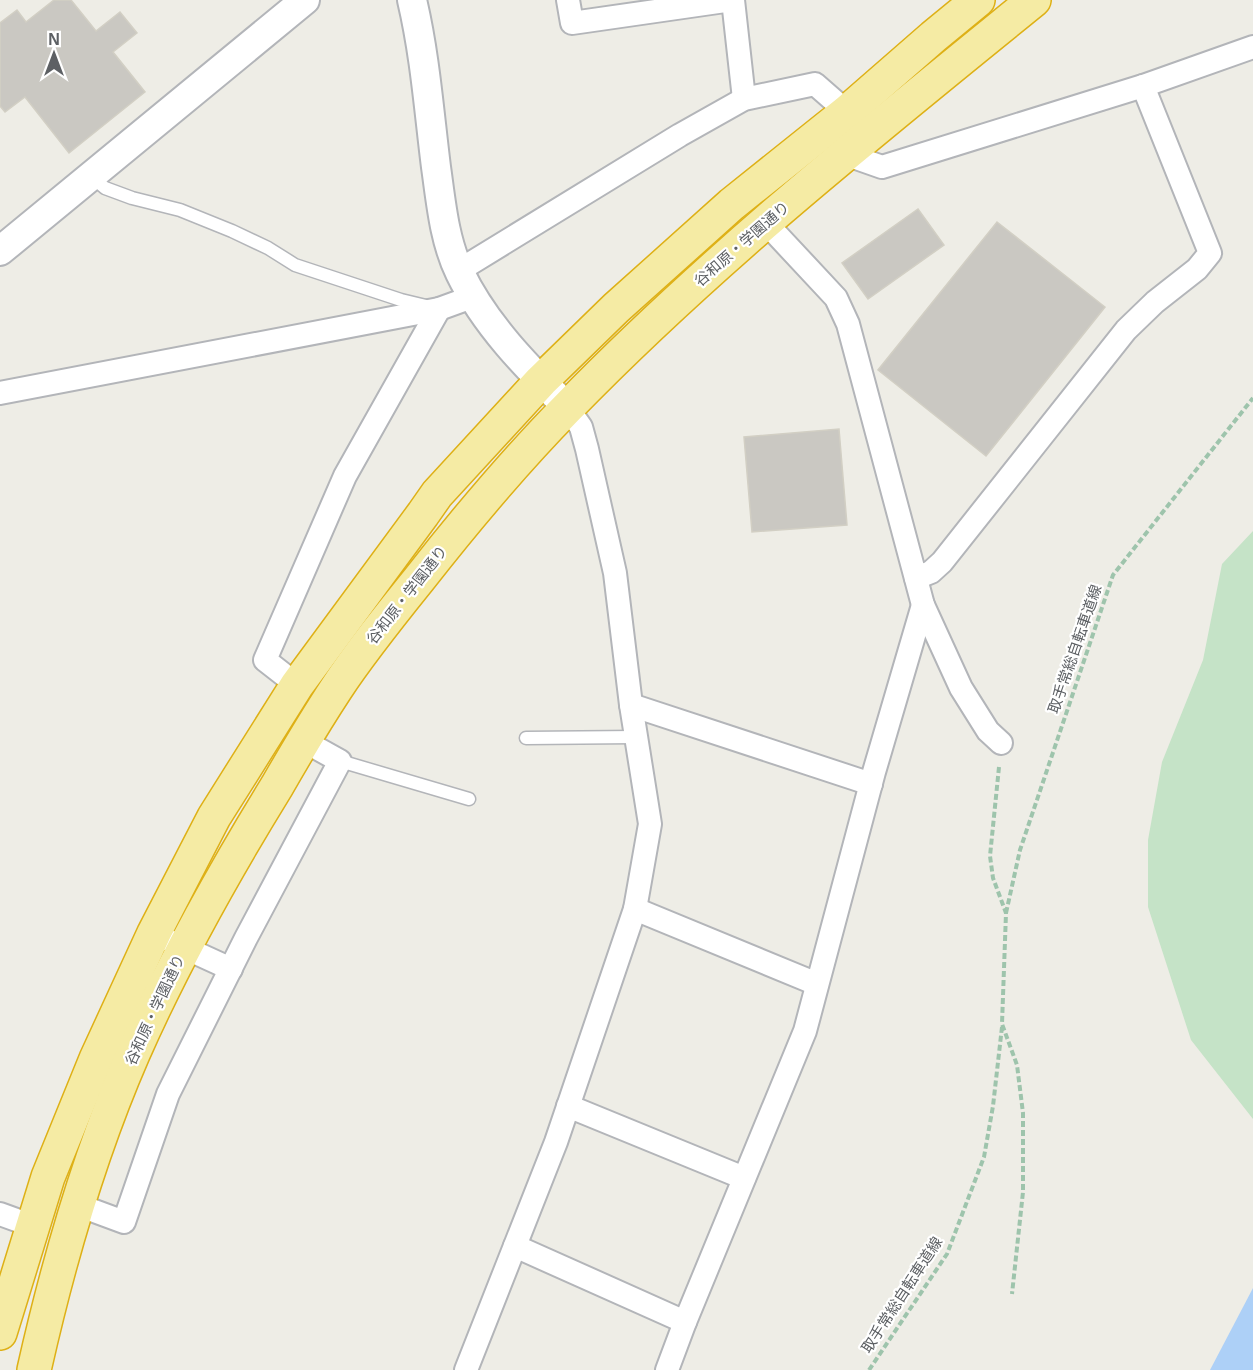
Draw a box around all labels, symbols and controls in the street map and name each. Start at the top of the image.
north arrow [24,24,84,84]
text: N [48,31,60,48]
street label: 谷和原・学園通り [691,198,793,289]
street label: 谷和原・学園通り [363,542,450,647]
street label: 取手常総自転車道線 [1045,582,1105,715]
street label: 谷和原・学園通り [121,952,188,1068]
street label: 取手常総自転車道線 [858,1233,945,1356]

